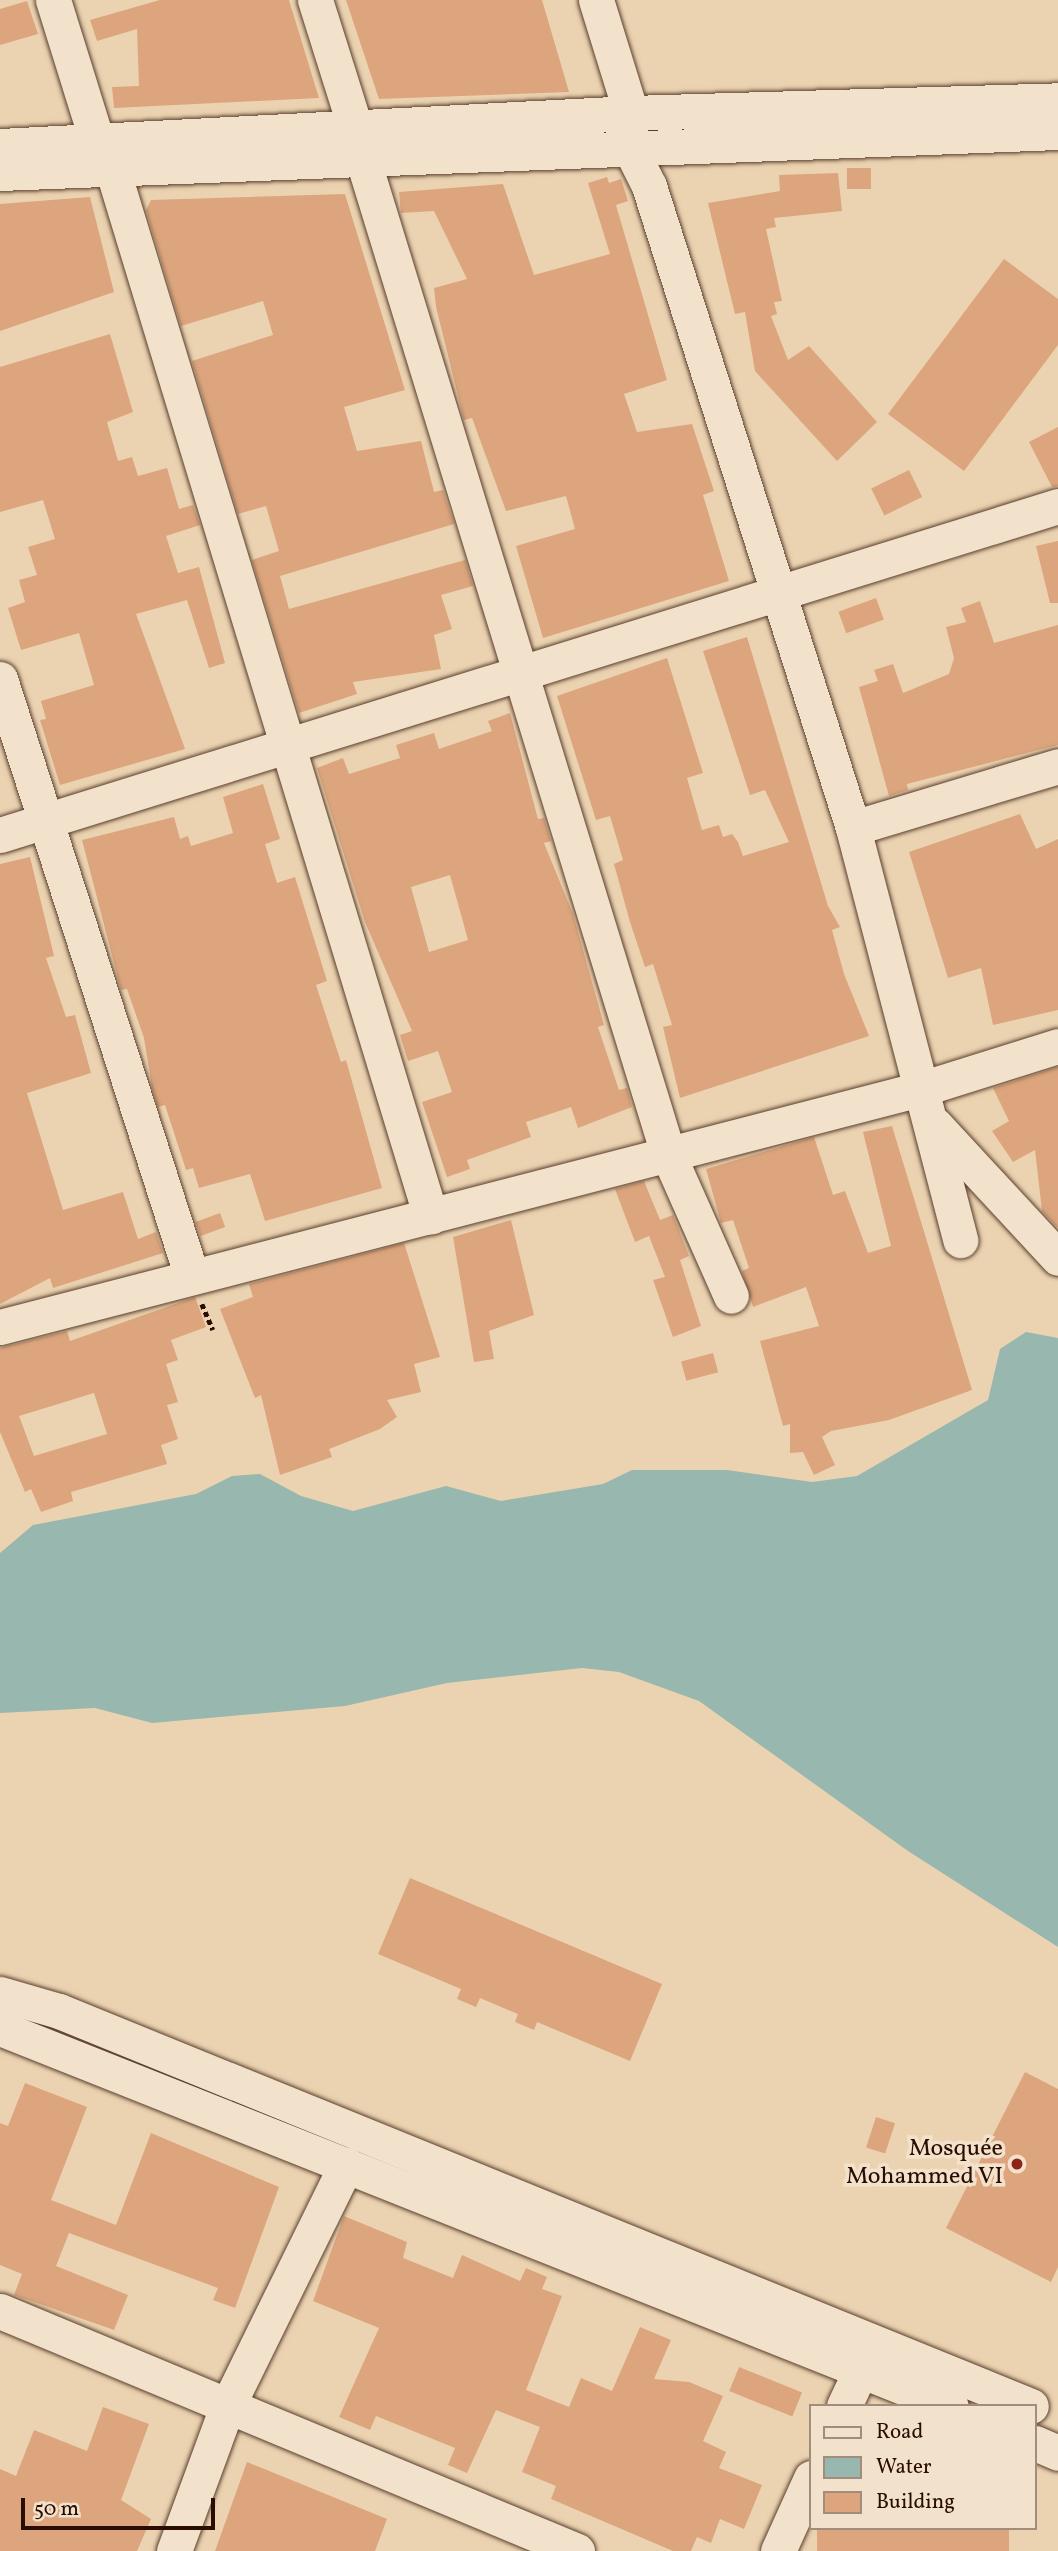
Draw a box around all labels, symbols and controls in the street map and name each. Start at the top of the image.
place label: Mosquée Mohammed VI [845,2136,1003,2192]
marker: Mosquée Mohammed VI [1009,2156,1025,2172]
legend [810,2404,1037,2530]
text: Road [876,2418,923,2447]
text: Water [876,2453,932,2482]
scale bar [24,2484,219,2528]
text: Building [876,2488,955,2517]
text: 50 m [34,2495,79,2524]

